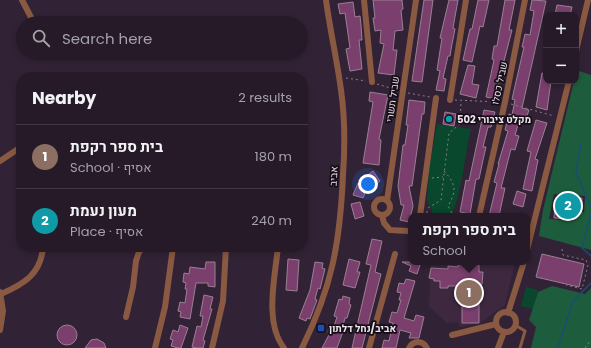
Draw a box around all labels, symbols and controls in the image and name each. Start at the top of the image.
map controls [543,12,579,84]
button: + [543,12,579,48]
search box [16,16,308,60]
icon: search [30,27,52,49]
text: Search here [62,28,152,49]
button: − [543,48,579,84]
street label: שביל כסלו [488,60,511,106]
street label: שביל תשרי [382,75,403,123]
text: Nearby [32,86,96,110]
text: 2 results [238,88,292,107]
place label: מקלט ציבורי 502 [457,112,531,127]
marker: מקלט ציבורי 502 [444,114,454,124]
text: בית ספר רקפת [70,136,163,157]
text: 1 [43,147,47,166]
text: 180 m [255,147,292,166]
text: School · אסיף [70,158,152,177]
street label: אביב [325,166,342,186]
your location [358,174,378,194]
pin: 2 [555,191,581,221]
text: מעון נעמת [70,200,137,221]
text: 2 [41,211,49,230]
text: 240 m [251,211,292,230]
popup [408,213,530,265]
text: בית ספר רקפת [422,219,516,240]
text: Place · אסיף [70,222,143,241]
text: School [422,241,466,260]
pin: 1 [456,278,482,308]
place label: אביב/נחל דלתון [329,321,396,336]
marker: אביב/נחל דלתון [316,323,326,333]

